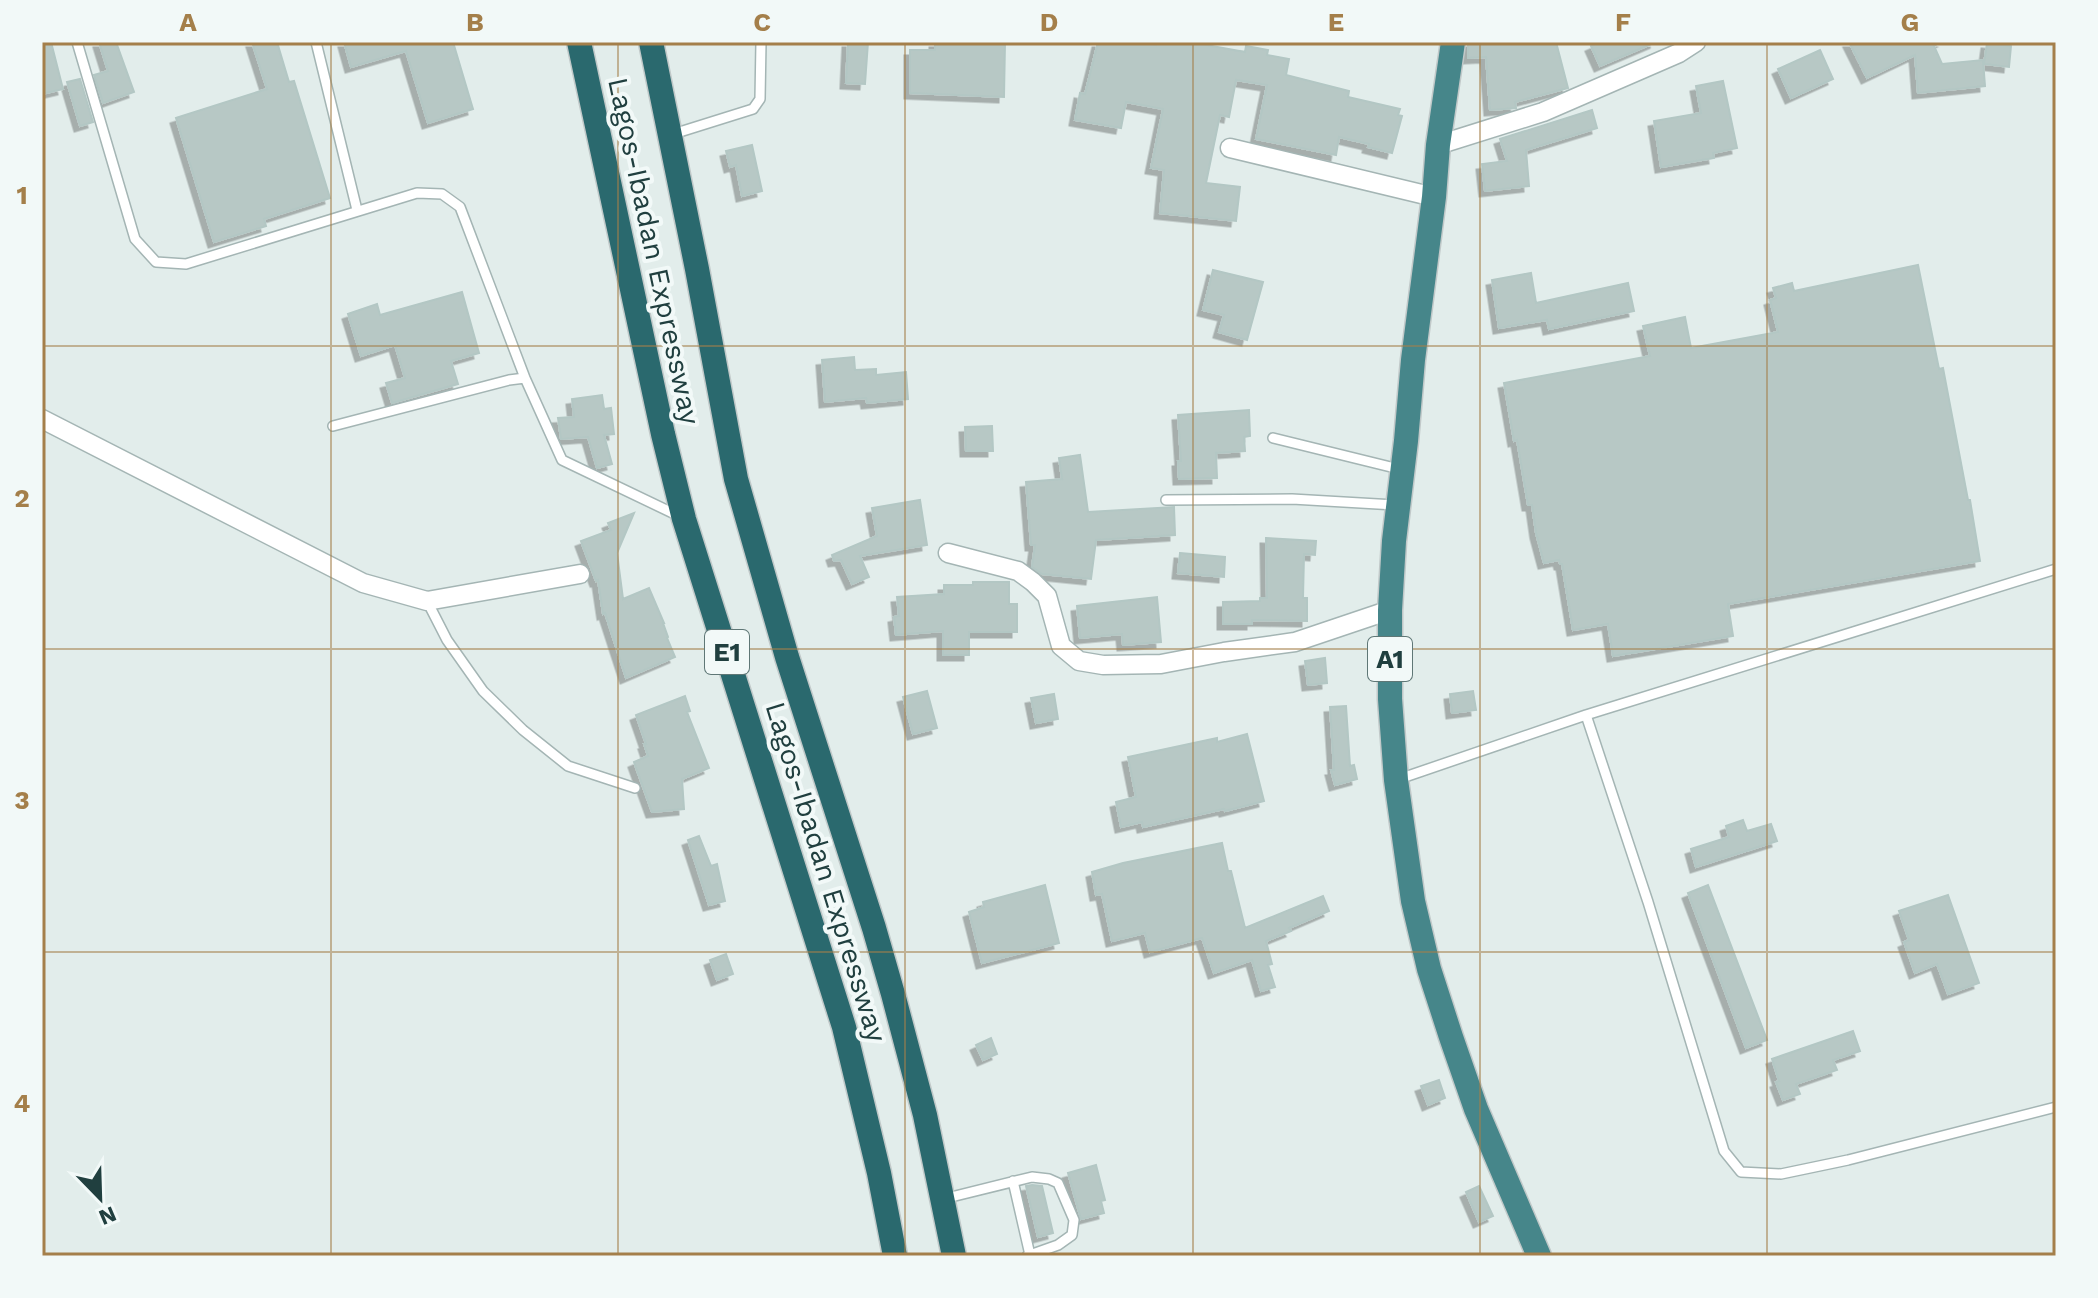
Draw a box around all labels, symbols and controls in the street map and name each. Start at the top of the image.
text: A [179,7,197,37]
text: B [466,7,484,37]
text: C [753,7,771,37]
text: D [1040,7,1058,37]
text: E [1328,7,1344,37]
text: F [1615,7,1631,37]
text: G [1901,7,1919,37]
street label: Lagos-Ibadan Expressway [601,74,707,428]
text: 1 [16,180,28,210]
text: 2 [14,483,30,513]
road number: E1 [705,630,749,674]
road number: A1 [1368,637,1412,681]
street label: Lagos-Ibadan Expressway [758,698,894,1047]
text: 3 [14,785,30,815]
text: 4 [14,1088,31,1118]
north arrow [60,1158,140,1238]
text: N [95,1201,120,1231]

